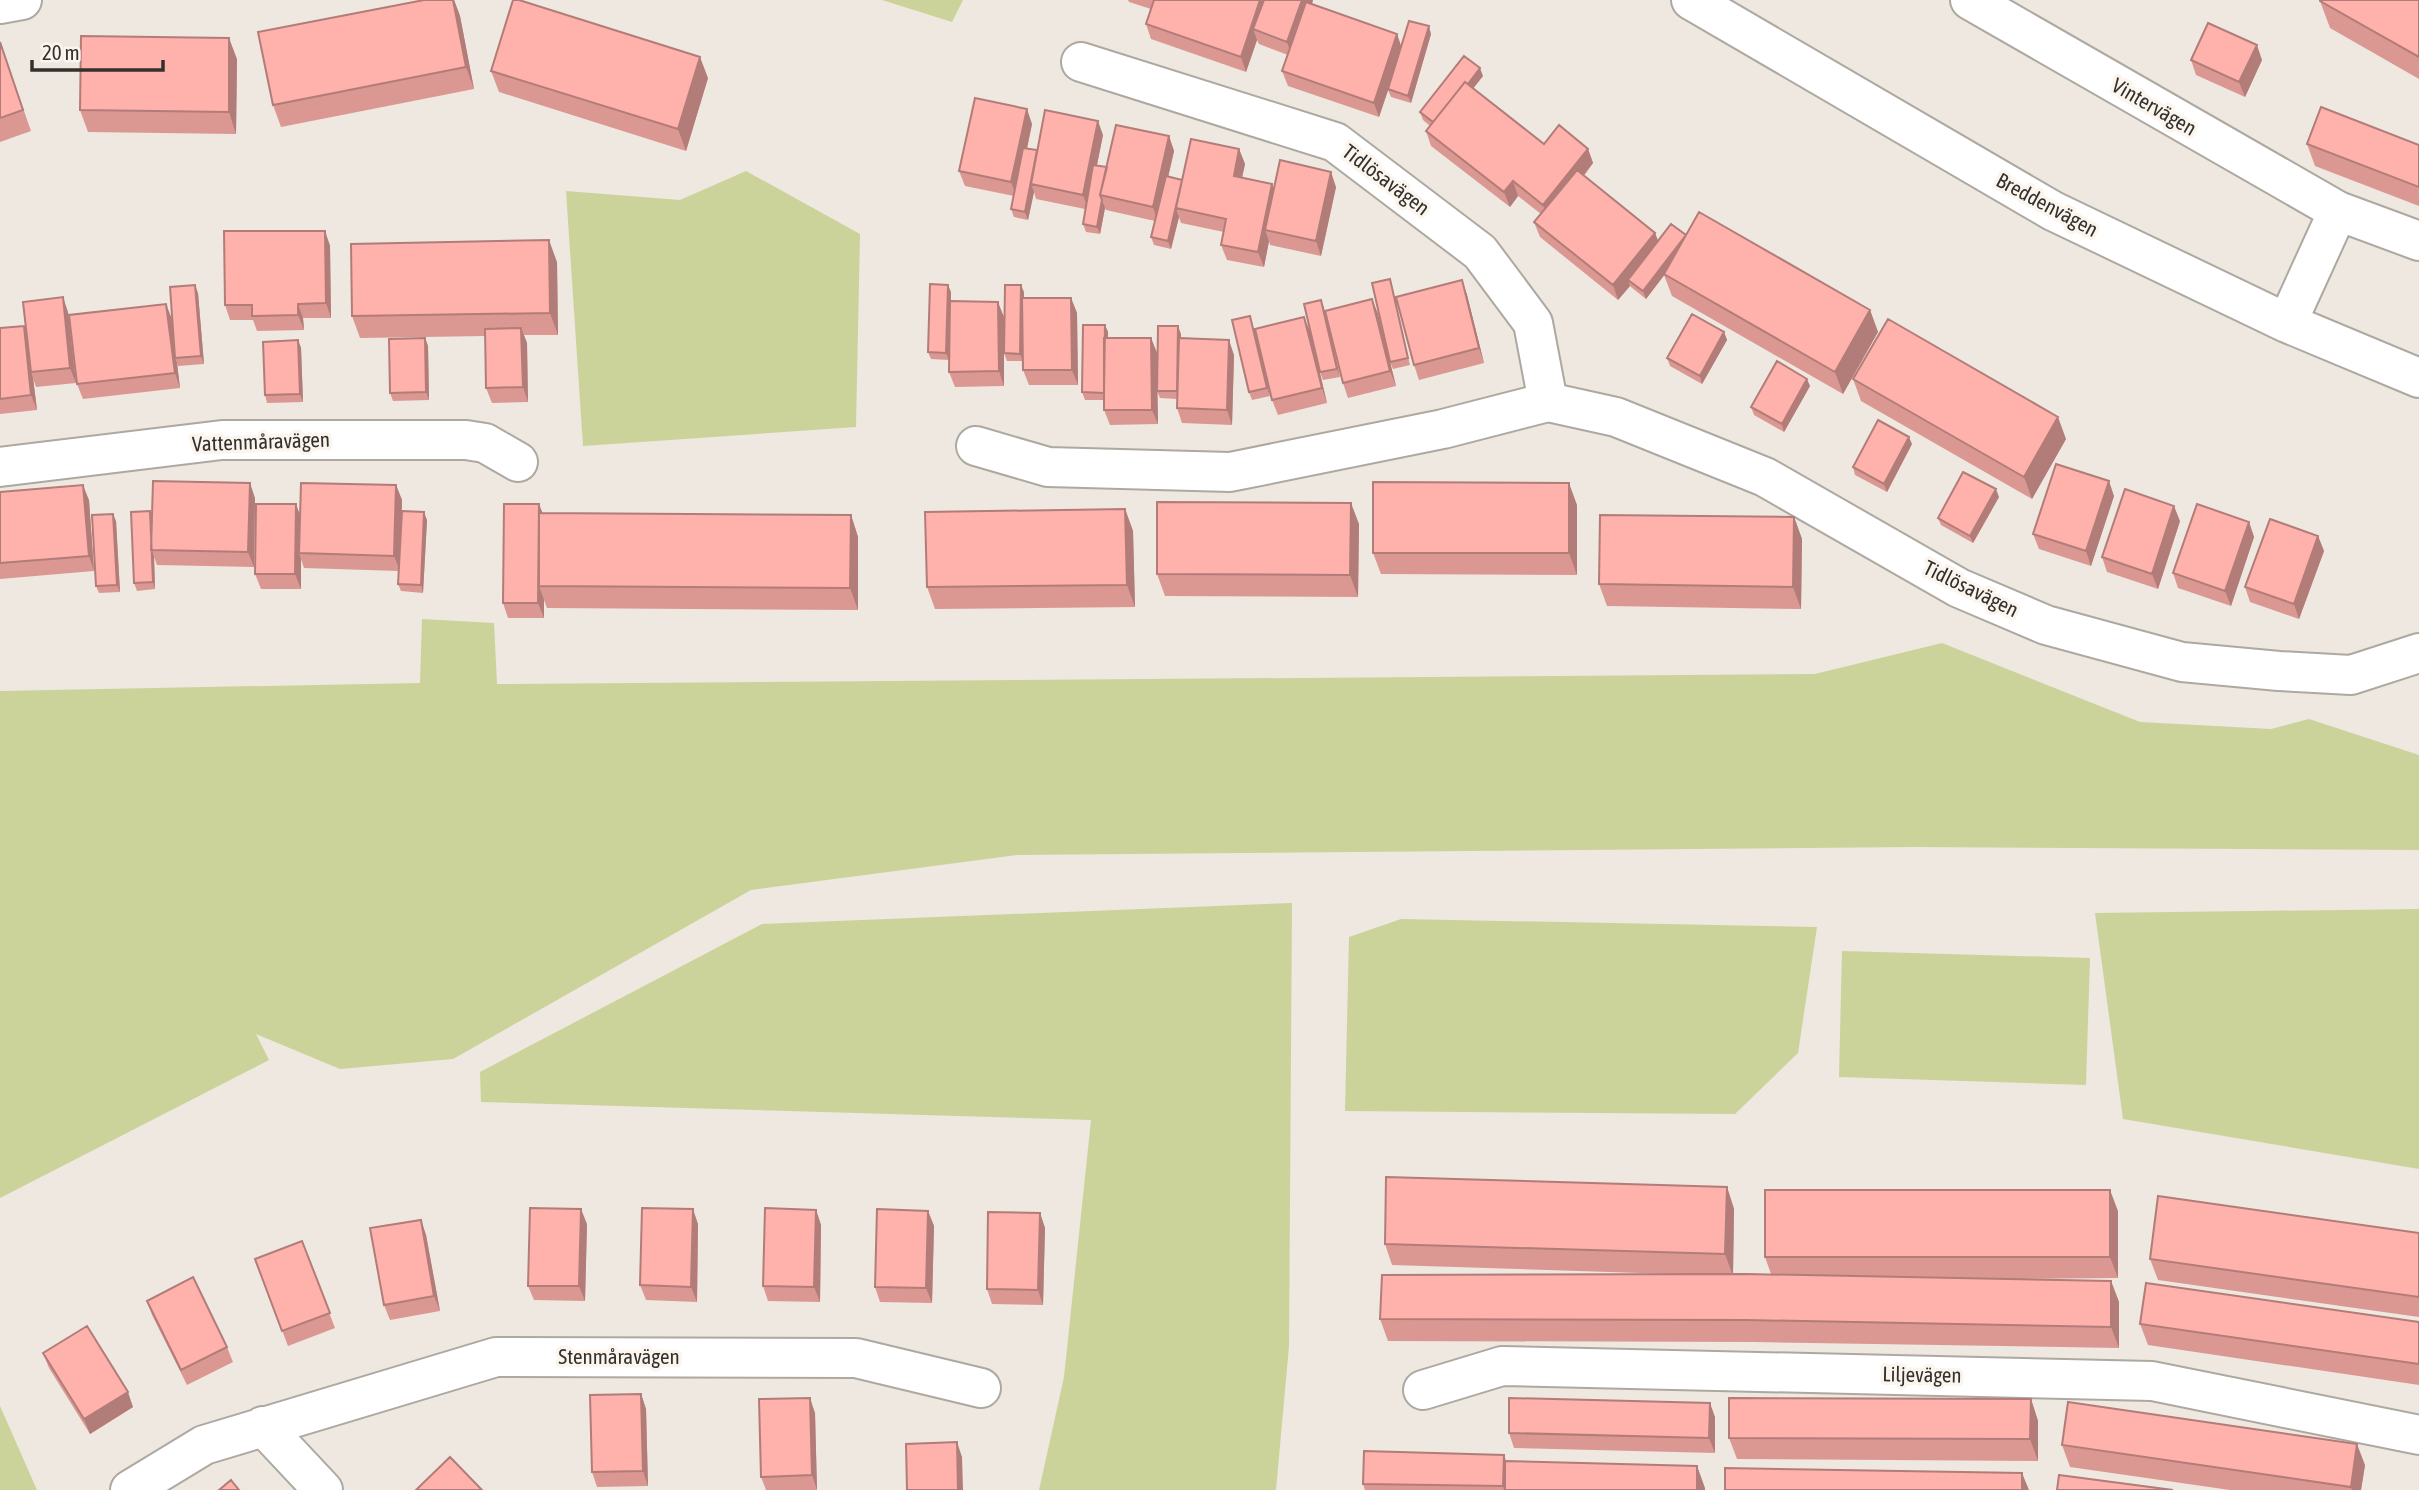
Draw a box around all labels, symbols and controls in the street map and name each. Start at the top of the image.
scale bar [32,28,163,72]
text: 20 m [42,40,80,64]
street label: Vintervägen [2108,72,2201,140]
street label: Tidlösavägen [1338,139,1435,220]
street label: Breddenvägen [1993,167,2102,241]
street label: Vattenmåravägen [192,427,330,455]
street label: Tidlösavägen [1920,555,2023,621]
street label: Stenmåravägen [558,1344,680,1368]
street label: Liljevägen [1882,1361,1962,1387]

